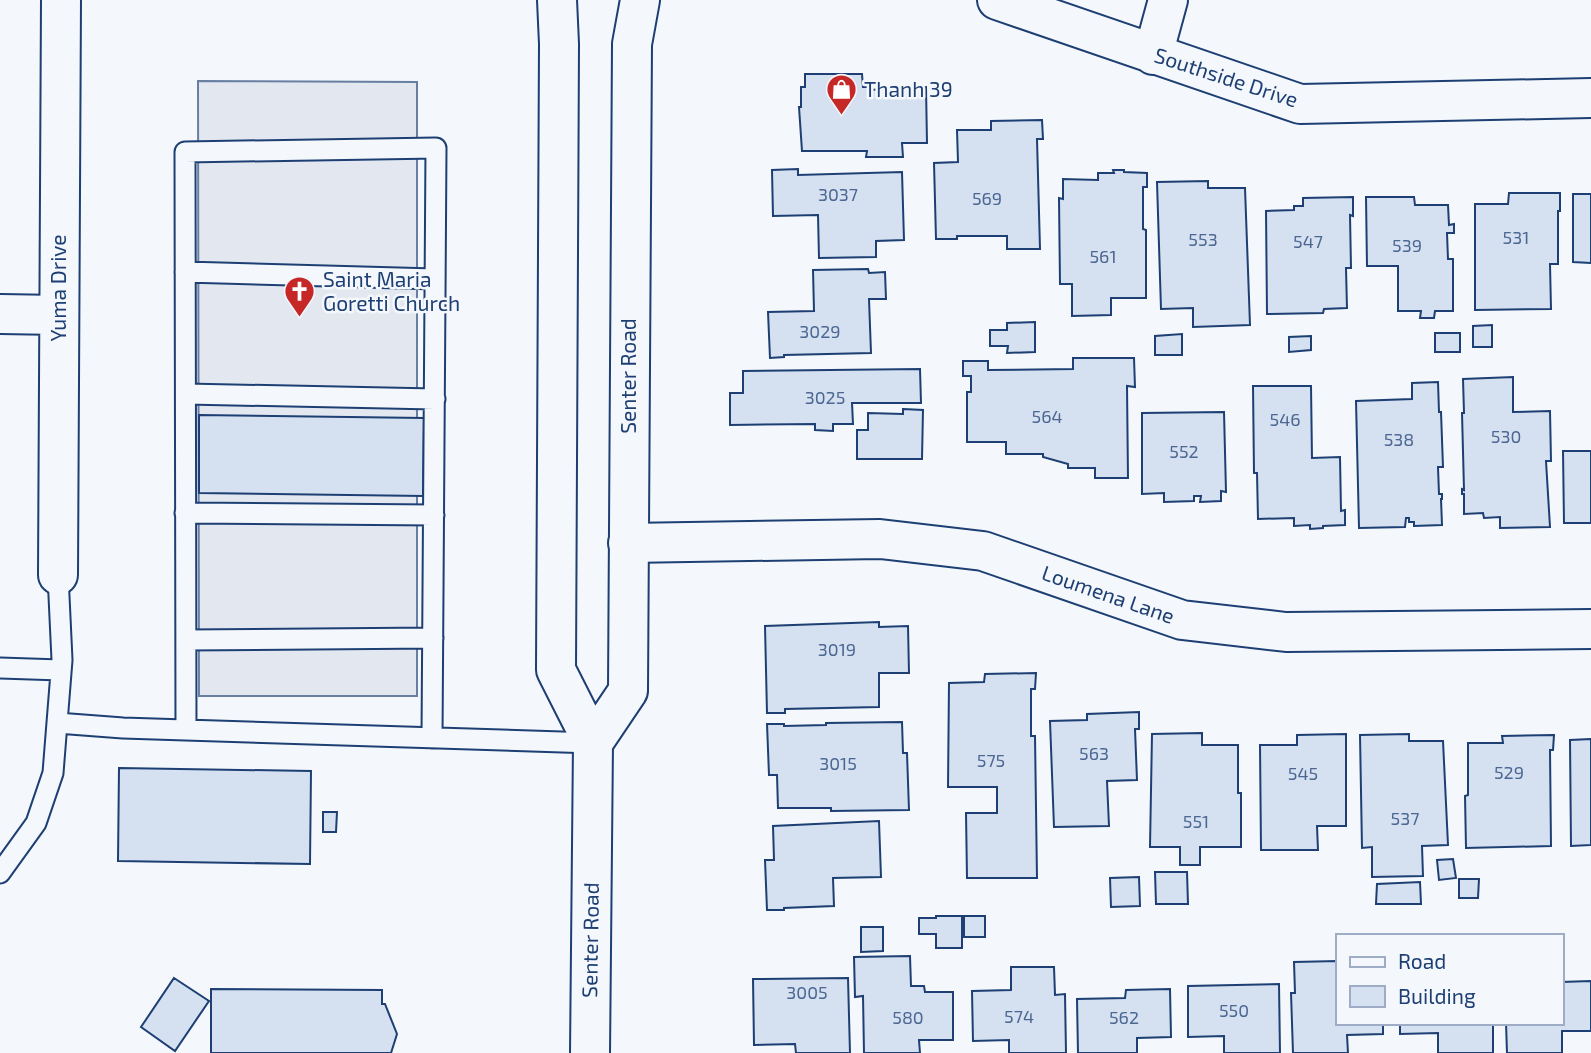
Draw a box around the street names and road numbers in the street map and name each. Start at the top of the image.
street label: Southside Drive [1151,42,1301,112]
street label: Yuma Drive [45,234,70,342]
street label: Senter Road [615,318,640,434]
street label: Loumena Lane [1039,559,1178,628]
street label: Senter Road [576,882,603,998]

